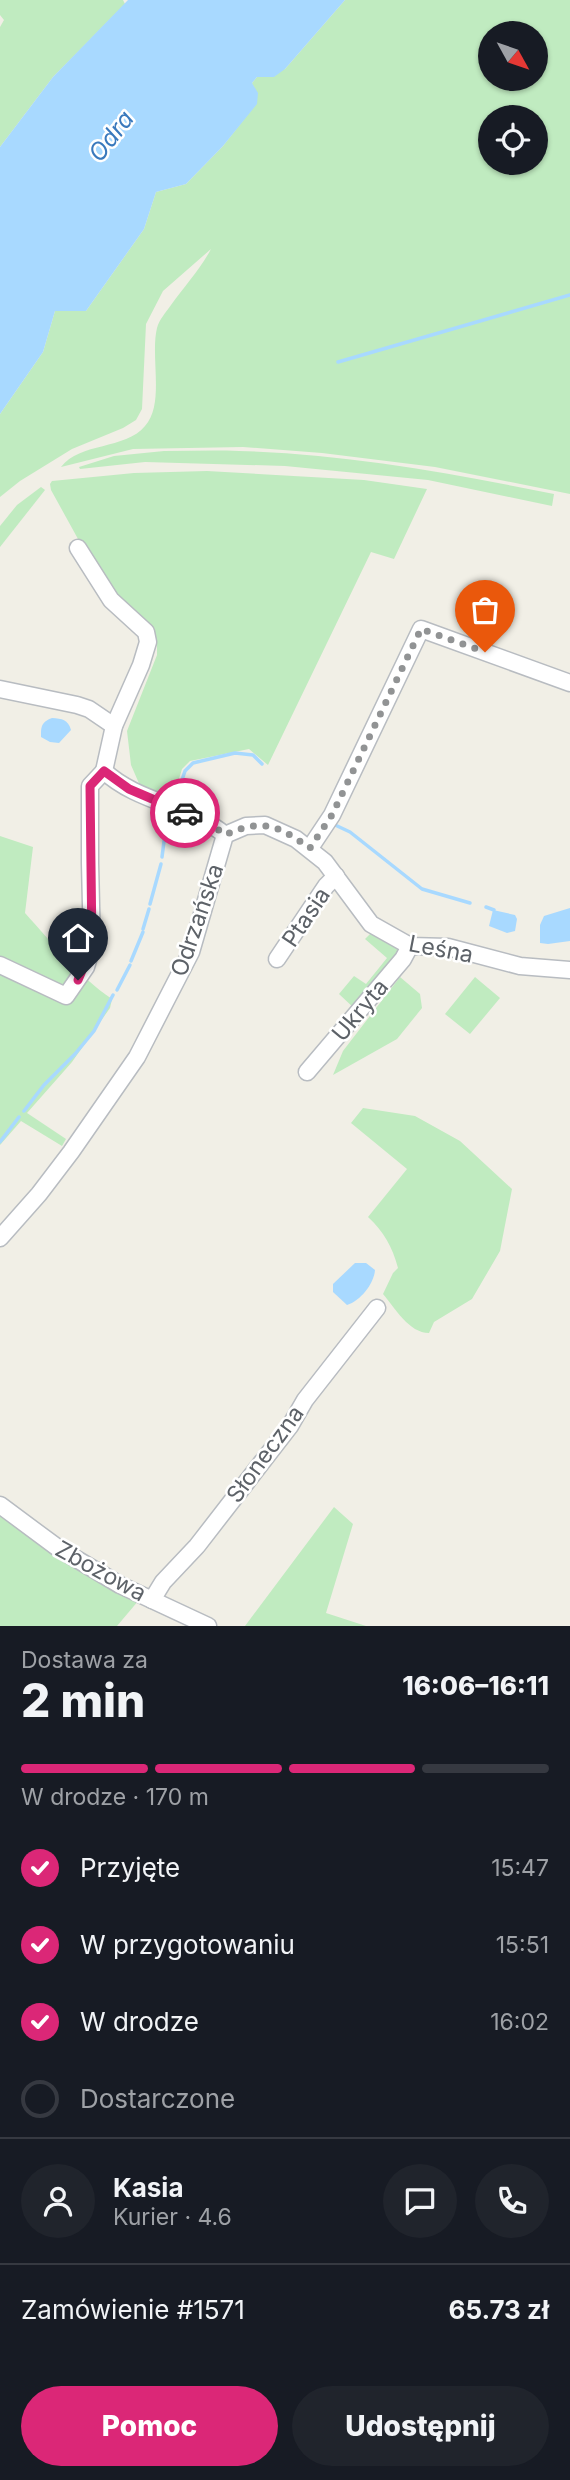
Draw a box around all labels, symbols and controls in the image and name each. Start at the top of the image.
north arrow [478,21,548,91]
map controls [478,21,548,175]
water label: Odra [82,105,140,167]
button: locate [478,105,548,175]
pin [455,580,515,652]
icon: bag [466,591,504,629]
courier [150,778,220,848]
icon: car [166,794,204,832]
street label: Odrzańska [165,860,229,980]
street label: Ptasia [276,882,336,952]
pin [48,908,108,980]
icon: home [59,919,97,957]
street label: Leśna [406,929,476,969]
street label: Ukryta [326,973,394,1047]
street label: Słoneczna [220,1400,310,1508]
street label: Zbożowa [51,1535,151,1607]
text: Dostawa za [21,1646,148,1674]
text: 16:06–16:11 [402,1670,549,1701]
text: 2 min [21,1672,145,1728]
text: W drodze · 170 m [21,1783,209,1811]
icon: check [21,1849,59,1887]
text: Przyjęte [80,1852,180,1883]
text: 15:47 [491,1854,549,1882]
icon: check [21,1926,59,1964]
text: W przygotowaniu [80,1929,295,1960]
text: 15:51 [496,1931,549,1959]
icon: check [21,2003,59,2041]
text: W drodze [80,2006,199,2037]
text: 16:02 [490,2008,549,2036]
text: Dostarczone [80,2083,235,2114]
button: person [21,2164,95,2238]
button: chat [383,2164,457,2238]
button: phone [475,2164,549,2238]
text: Kasia [113,2172,184,2203]
text: Kurier · 4.6 [113,2203,232,2231]
text: Zamówienie #1571 [21,2294,245,2325]
text: 65.73 zł [449,2294,549,2325]
button: Pomoc [21,2386,278,2466]
button: Udostępnij [292,2386,549,2466]

